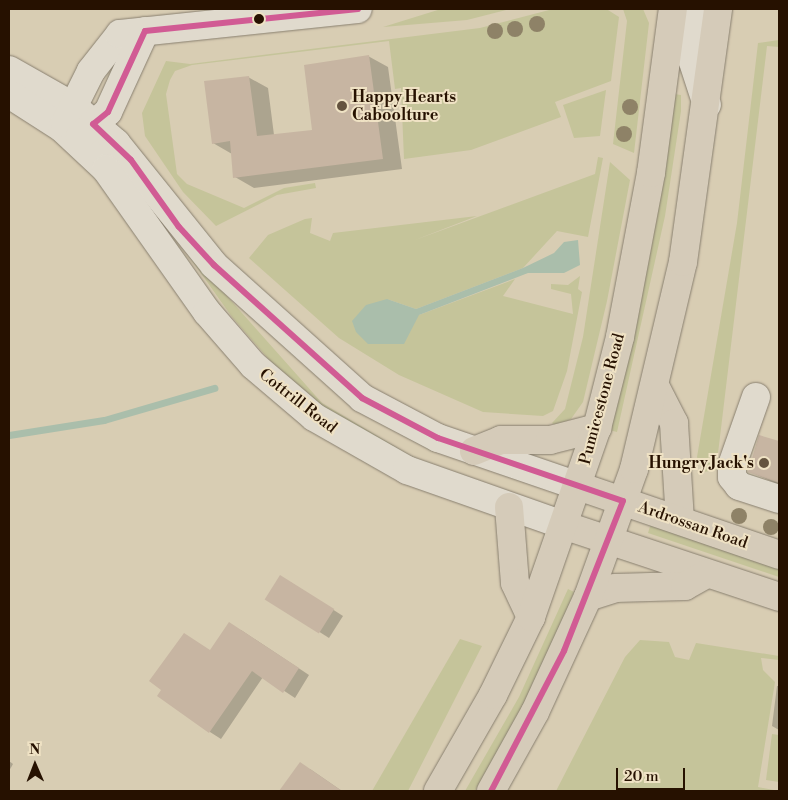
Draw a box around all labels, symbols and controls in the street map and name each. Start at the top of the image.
unlabelled marker [254,14,264,24]
place label: Happy Hearts Caboolture [352,87,456,125]
marker: Happy Hearts Caboolture [336,100,348,112]
street label: Pumicestone Road [575,331,629,467]
street label: Cottrill Road [255,365,341,437]
place label: Hungry Jack's [649,453,754,473]
marker: Hungry Jack's [758,457,770,469]
street label: Ardrossan Road [636,497,750,553]
north arrow [10,740,60,790]
text: N [29,741,40,759]
scale bar [618,758,687,790]
text: 20 m [624,767,659,786]

